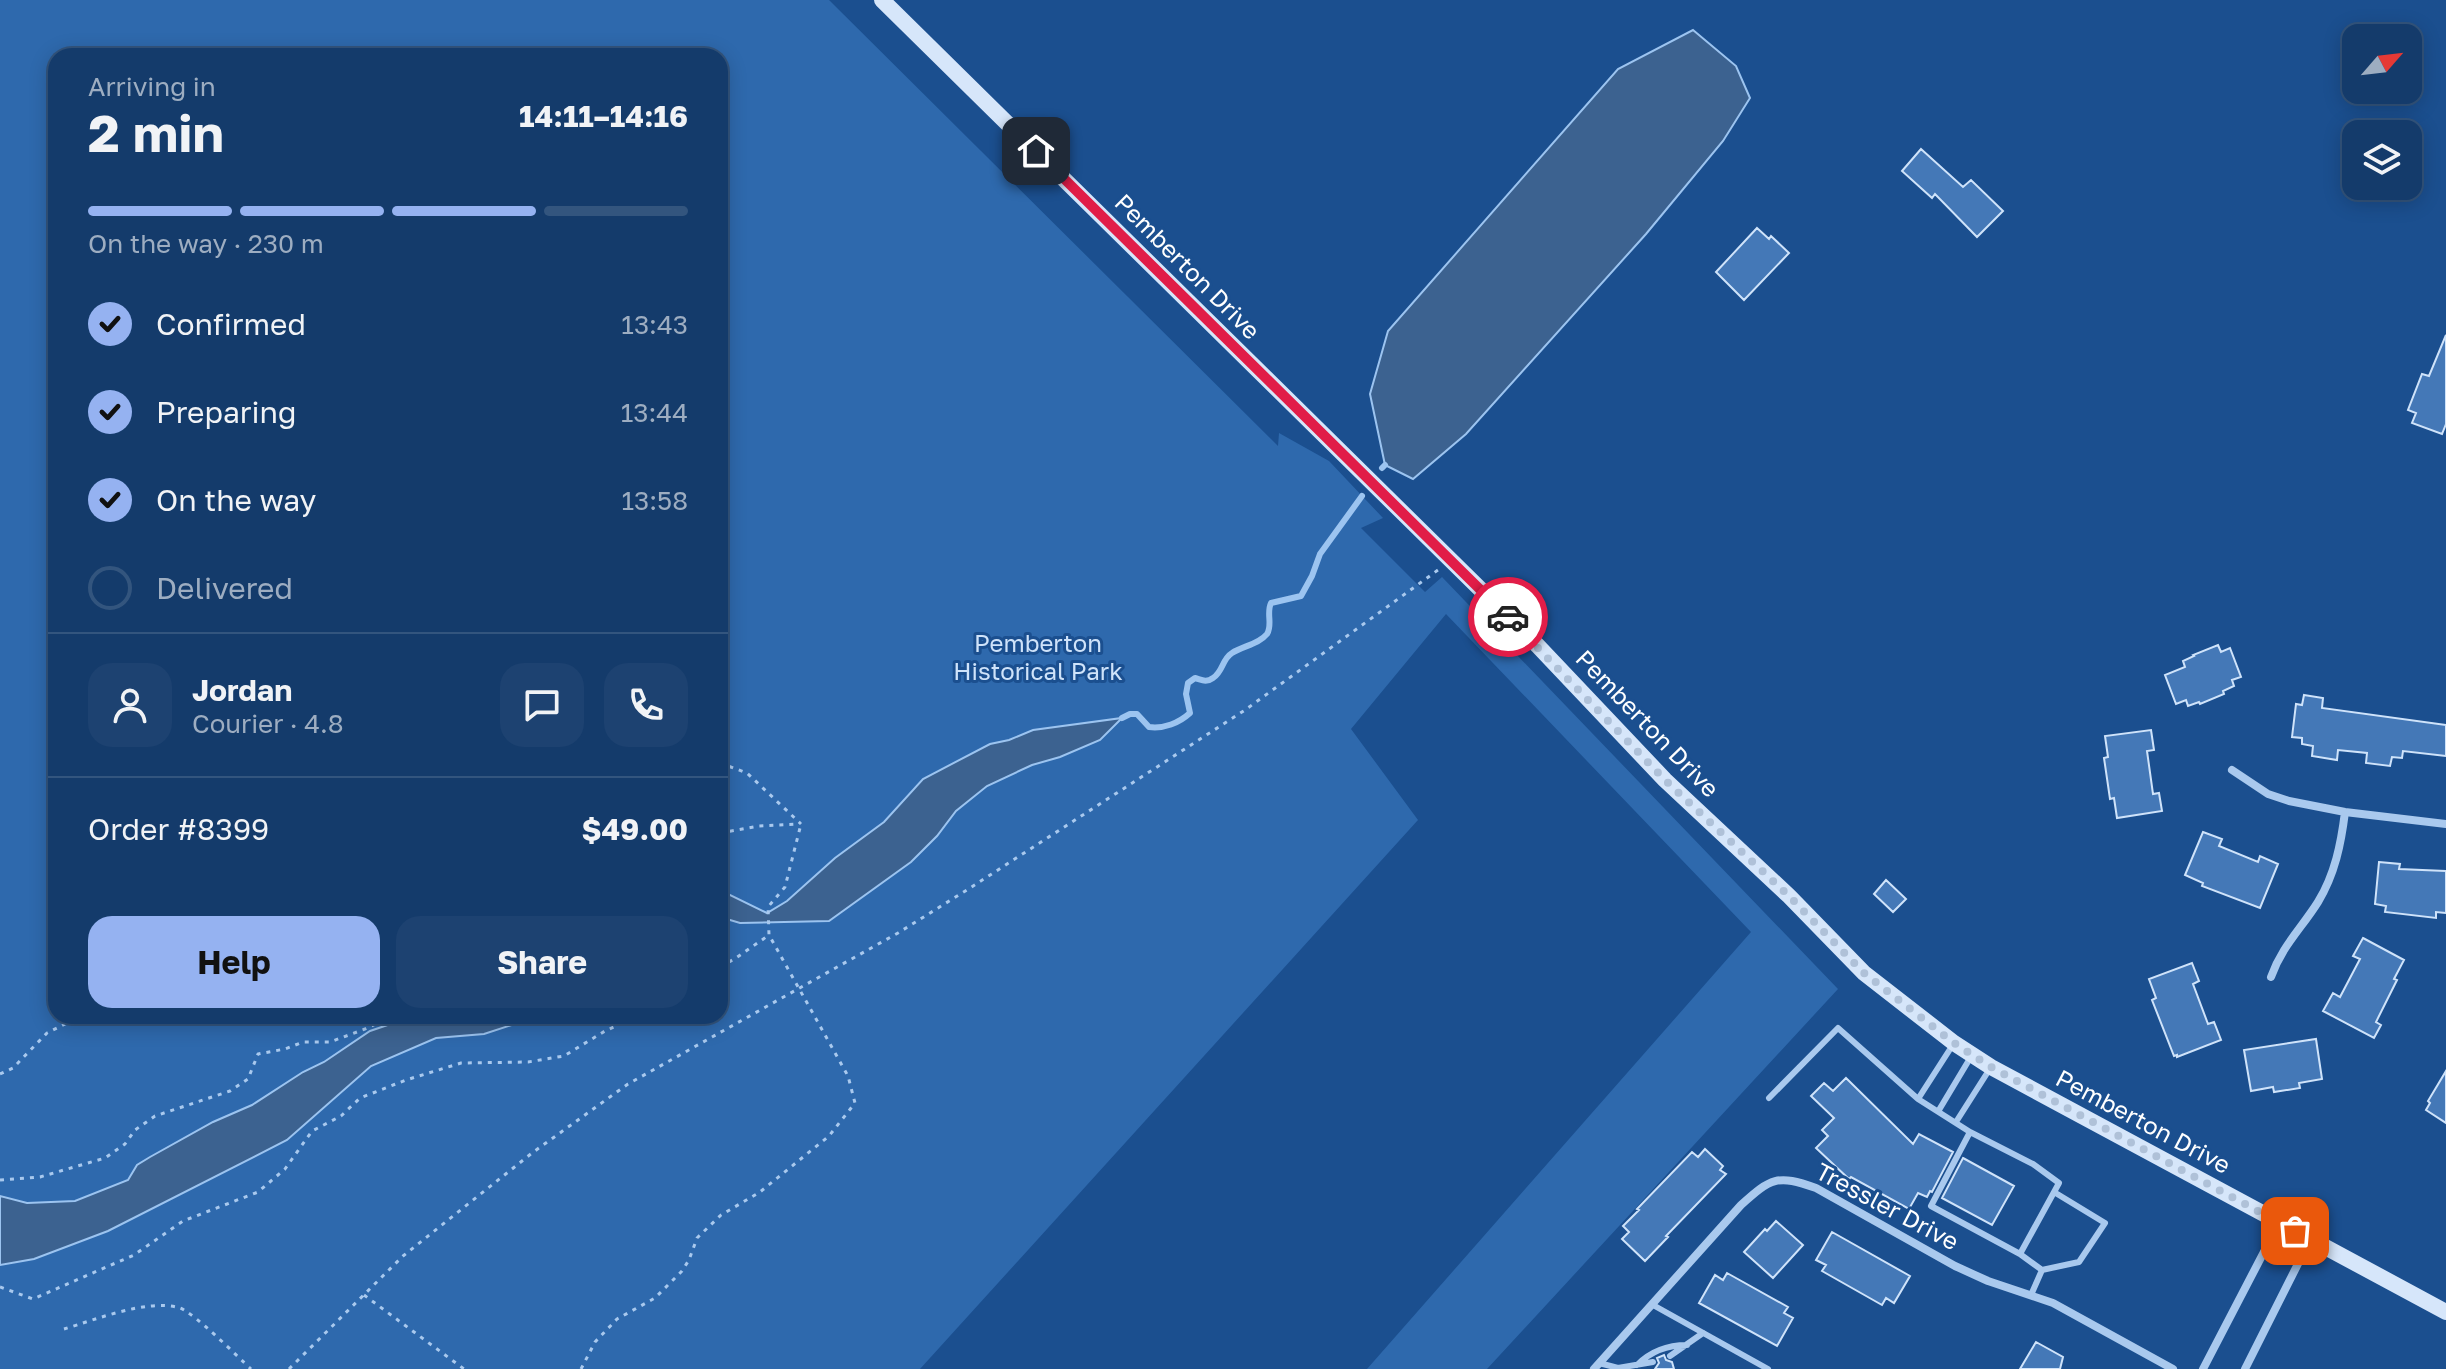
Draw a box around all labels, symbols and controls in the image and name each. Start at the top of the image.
north arrow [2342,24,2422,104]
map controls [2342,24,2422,200]
text: Arriving in [88,71,216,102]
text: 14:11–14:16 [519,98,688,134]
text: 2 min [88,101,224,163]
pin [1002,117,1070,185]
button: layers [2342,120,2422,200]
icon: home [1014,129,1058,173]
street label: Pemberton Drive [1109,187,1267,345]
text: On the way · 230 m [88,228,324,259]
icon: check [88,302,132,346]
text: Confirmed [156,306,306,342]
text: 13:43 [621,309,688,340]
icon: check [88,390,132,434]
text: Preparing [156,394,297,430]
text: 13:44 [621,397,688,428]
icon: check [88,478,132,522]
text: On the way [156,482,316,518]
text: 13:58 [621,485,688,516]
text: Delivered [156,570,293,606]
courier [1468,577,1548,657]
icon: car [1486,595,1530,639]
park label: Pemberton Historical Park [953,628,1123,685]
street label: Pemberton Drive [1570,643,1726,803]
button: person [88,663,172,747]
button: chat [500,663,584,747]
button: phone [604,663,688,747]
text: Jordan [192,672,292,708]
text: Courier · 4.8 [192,708,344,739]
text: Order #8399 [88,811,269,847]
text: $49.00 [582,811,688,847]
button: Help [88,916,380,1008]
button: Share [396,916,688,1008]
street label: Pemberton Drive [2052,1062,2236,1179]
street label: Tressler Drive [1811,1156,1964,1255]
pin [2261,1197,2329,1265]
icon: bag [2273,1209,2317,1253]

